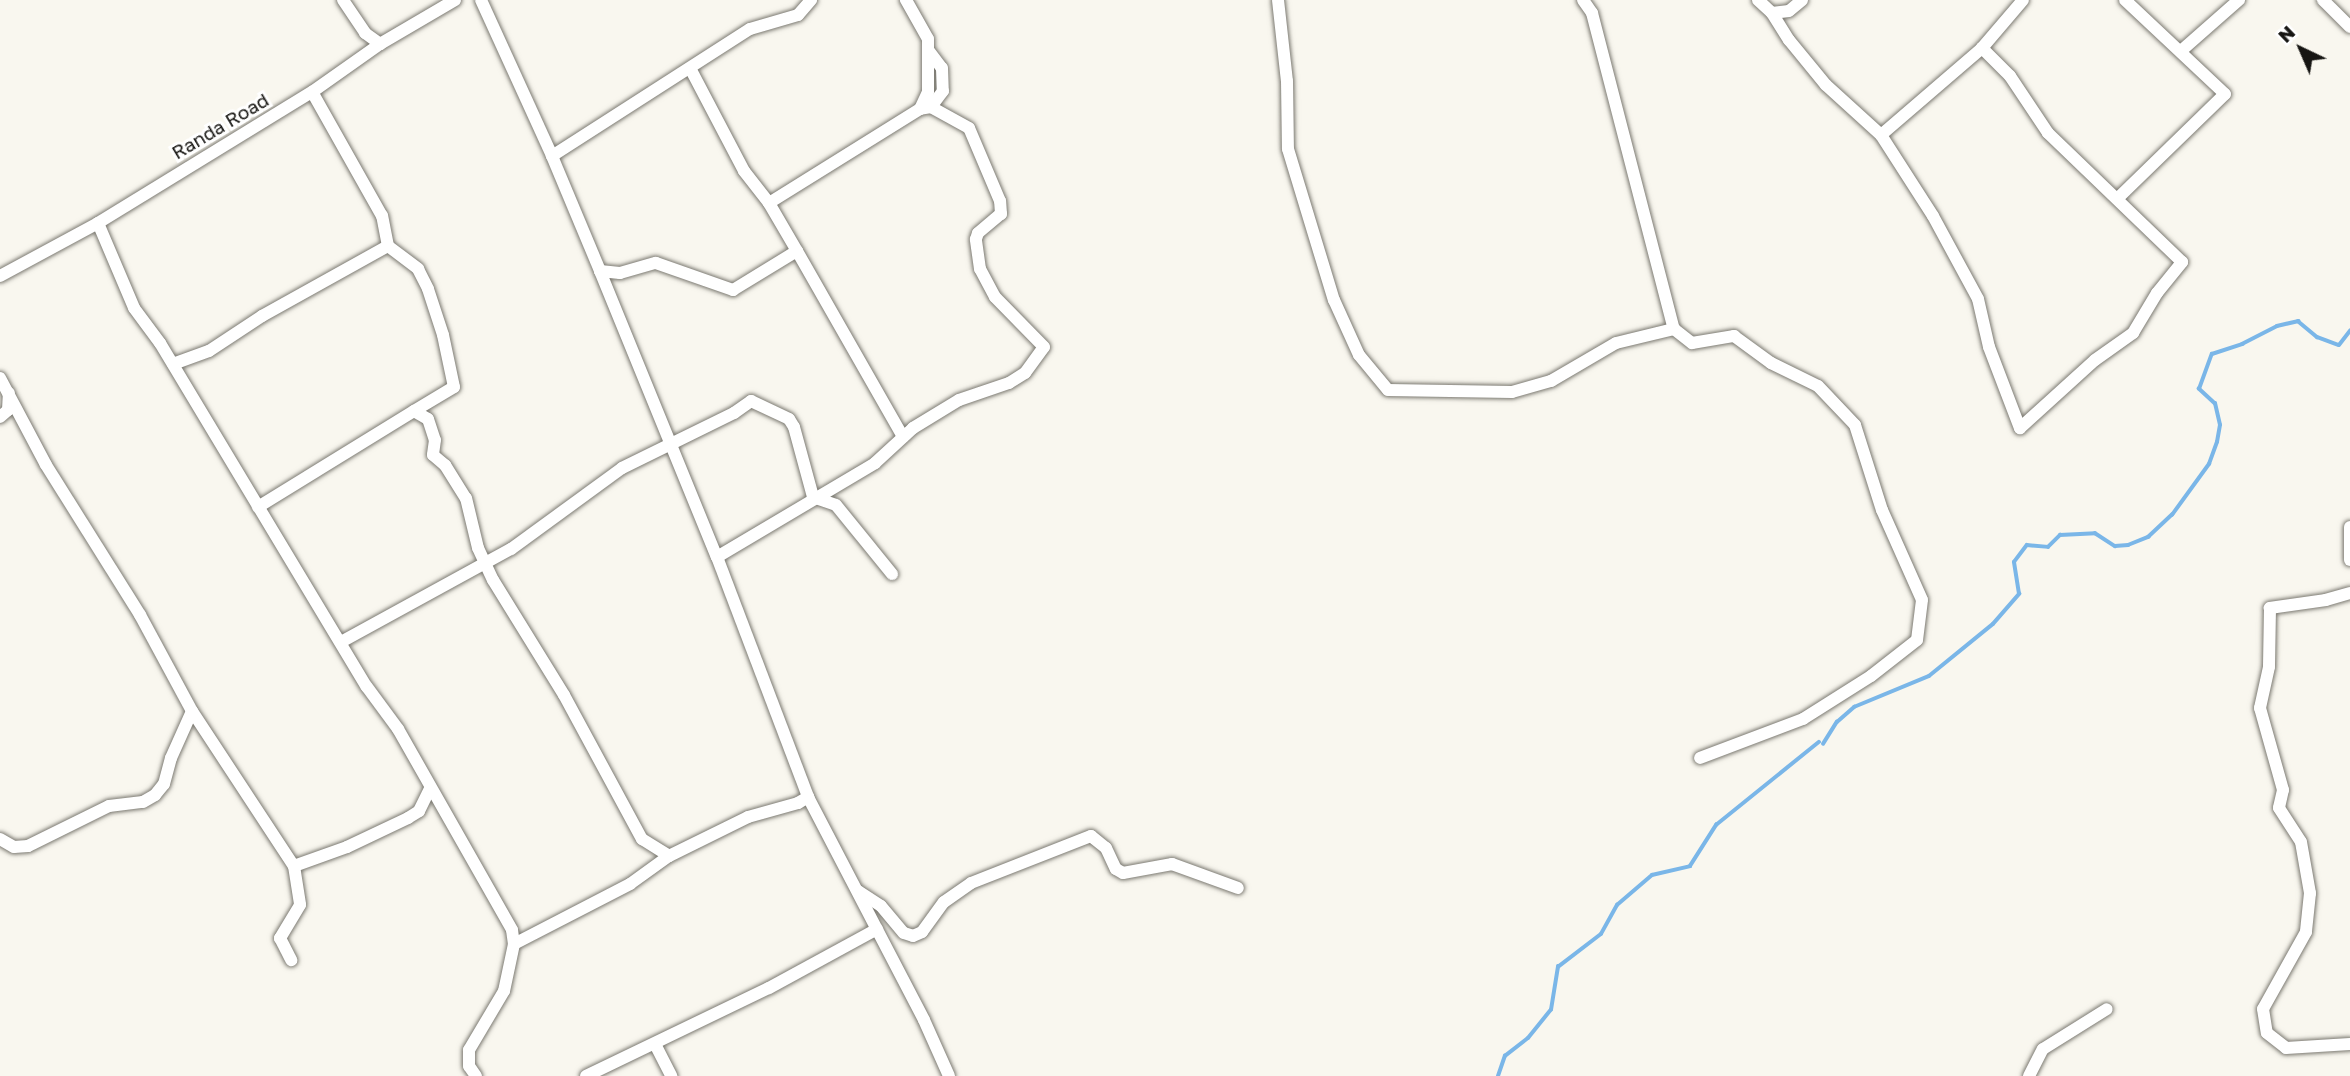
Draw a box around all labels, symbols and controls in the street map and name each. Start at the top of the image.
north arrow [2266,14,2336,84]
text: N [2273,20,2299,47]
street label: Randa Road [167,88,273,164]

